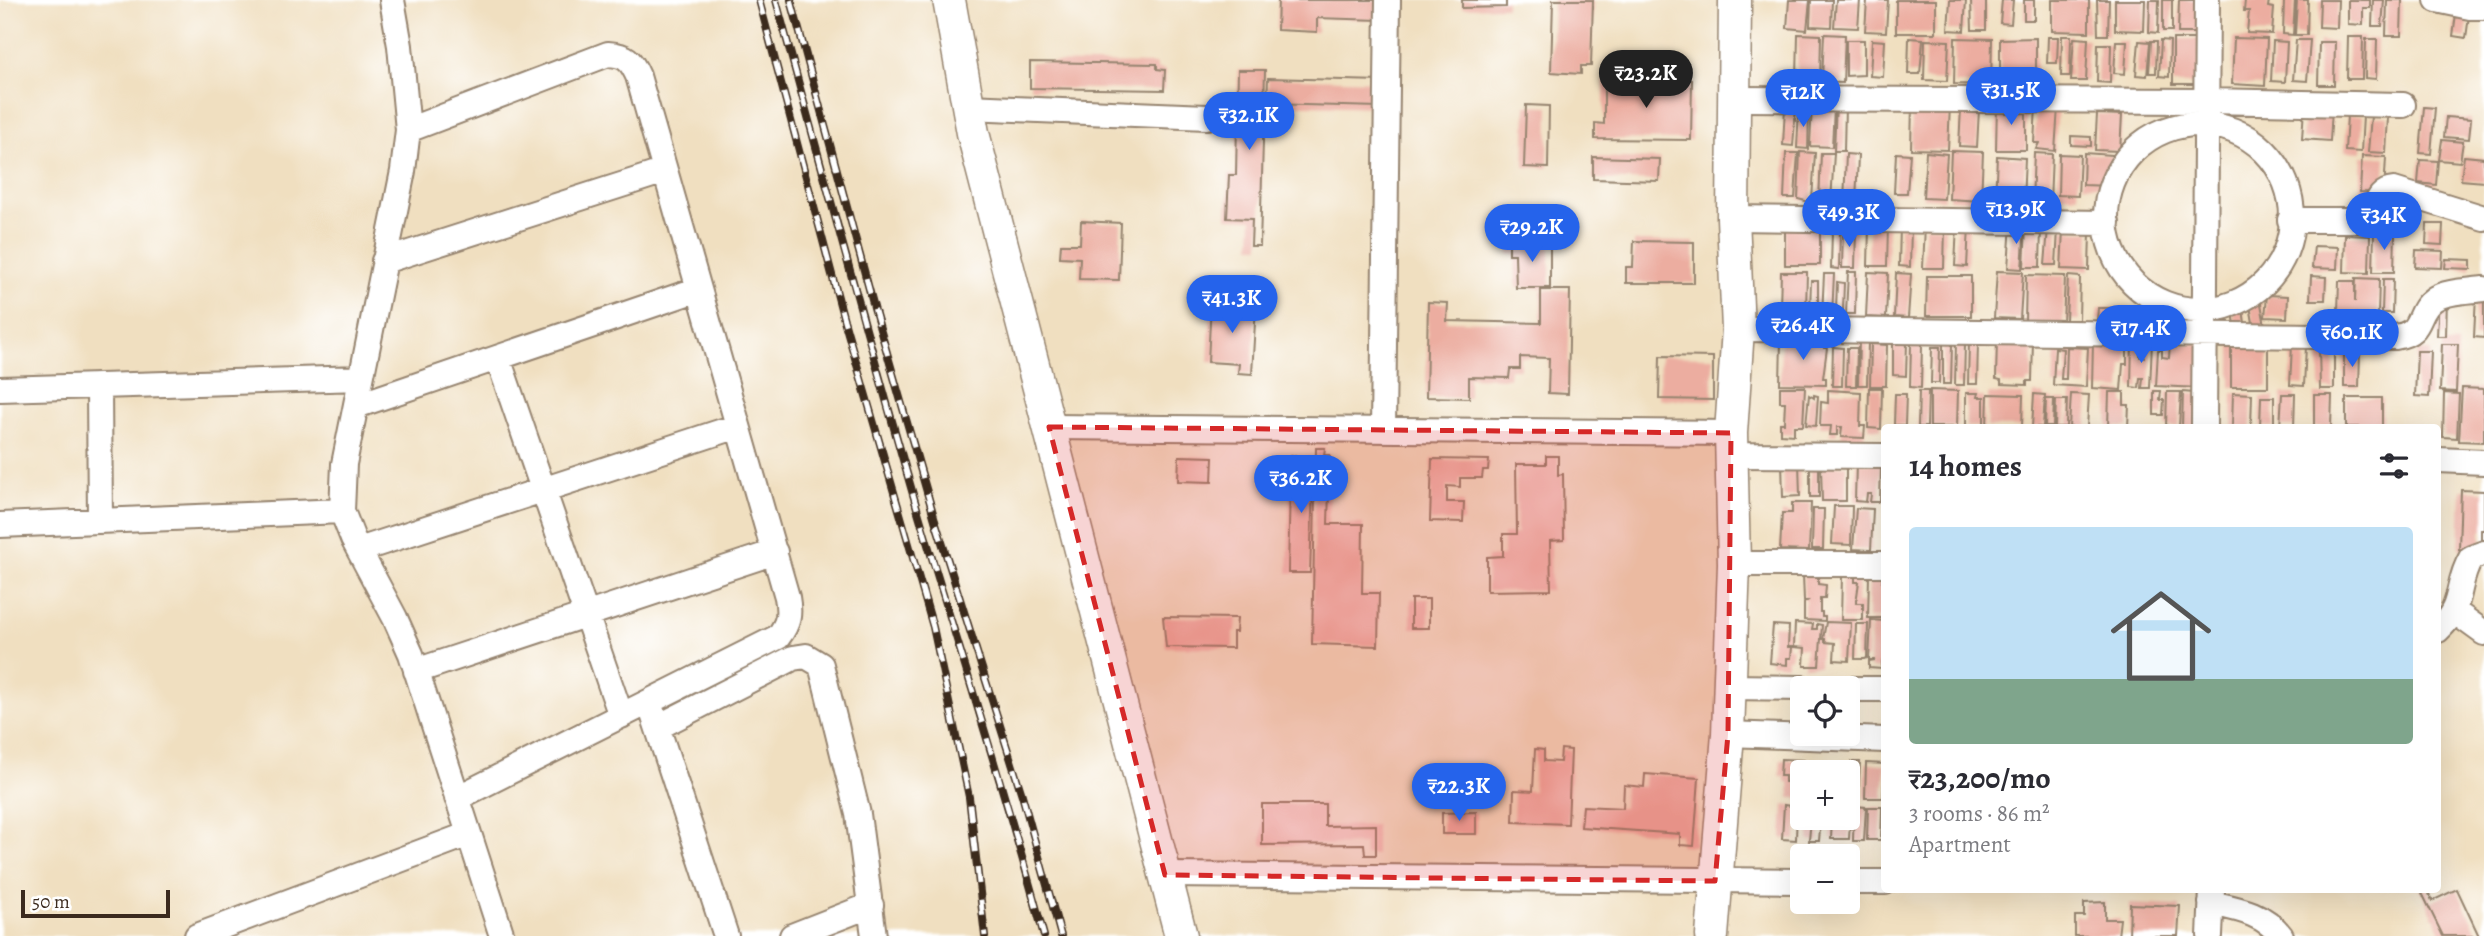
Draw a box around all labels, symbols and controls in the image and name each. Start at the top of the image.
pin: ₹23.2K [1589,50,1703,110]
text: ₹23.2K [1615,57,1677,88]
pin: ₹31.5K [1954,68,2068,127]
pin: ₹12K [1762,69,1844,129]
text: ₹31.5K [1982,74,2040,105]
text: ₹12K [1781,76,1825,107]
pin: ₹32.1K [1192,92,1306,152]
text: ₹32.1K [1219,99,1279,130]
pin: ₹13.9K [1959,187,2073,246]
pin: ₹49.3K [1792,190,1906,249]
pin: ₹34K [2343,192,2425,252]
text: ₹13.9K [1987,193,2045,224]
text: ₹49.3K [1818,196,1880,227]
text: ₹34K [2362,199,2406,230]
pin: ₹29.2K [1475,204,1589,264]
text: ₹29.2K [1501,211,1563,242]
pin: ₹41.3K [1175,276,1289,335]
text: ₹41.3K [1203,282,1261,313]
pin: ₹26.4K [1746,302,1860,362]
pin: ₹17.4K [2084,306,2198,365]
text: ₹26.4K [1772,309,1834,340]
pin: ₹60.1K [2295,310,2409,369]
text: ₹17.4K [2112,312,2170,343]
text: ₹60.1K [2322,316,2382,347]
text: 14 homes [1909,446,2022,486]
icon: filters [2375,447,2413,485]
pin: ₹36.2K [1244,456,1358,515]
text: ₹36.2K [1270,462,1332,493]
icon: home [2098,573,2224,699]
map controls [1790,676,1860,914]
button: locate [1790,676,1860,746]
text: ₹23,200/mo [1909,758,2051,798]
button: + [1790,760,1860,830]
pin: ₹22.3K [1402,764,1516,823]
text: ₹22.3K [1428,770,1490,801]
text: 3 rooms · 86 m² [1909,798,2050,829]
text: Apartment [1909,829,2011,860]
button: − [1790,844,1860,914]
scale bar [21,887,170,919]
text: 50 m [32,889,70,915]

